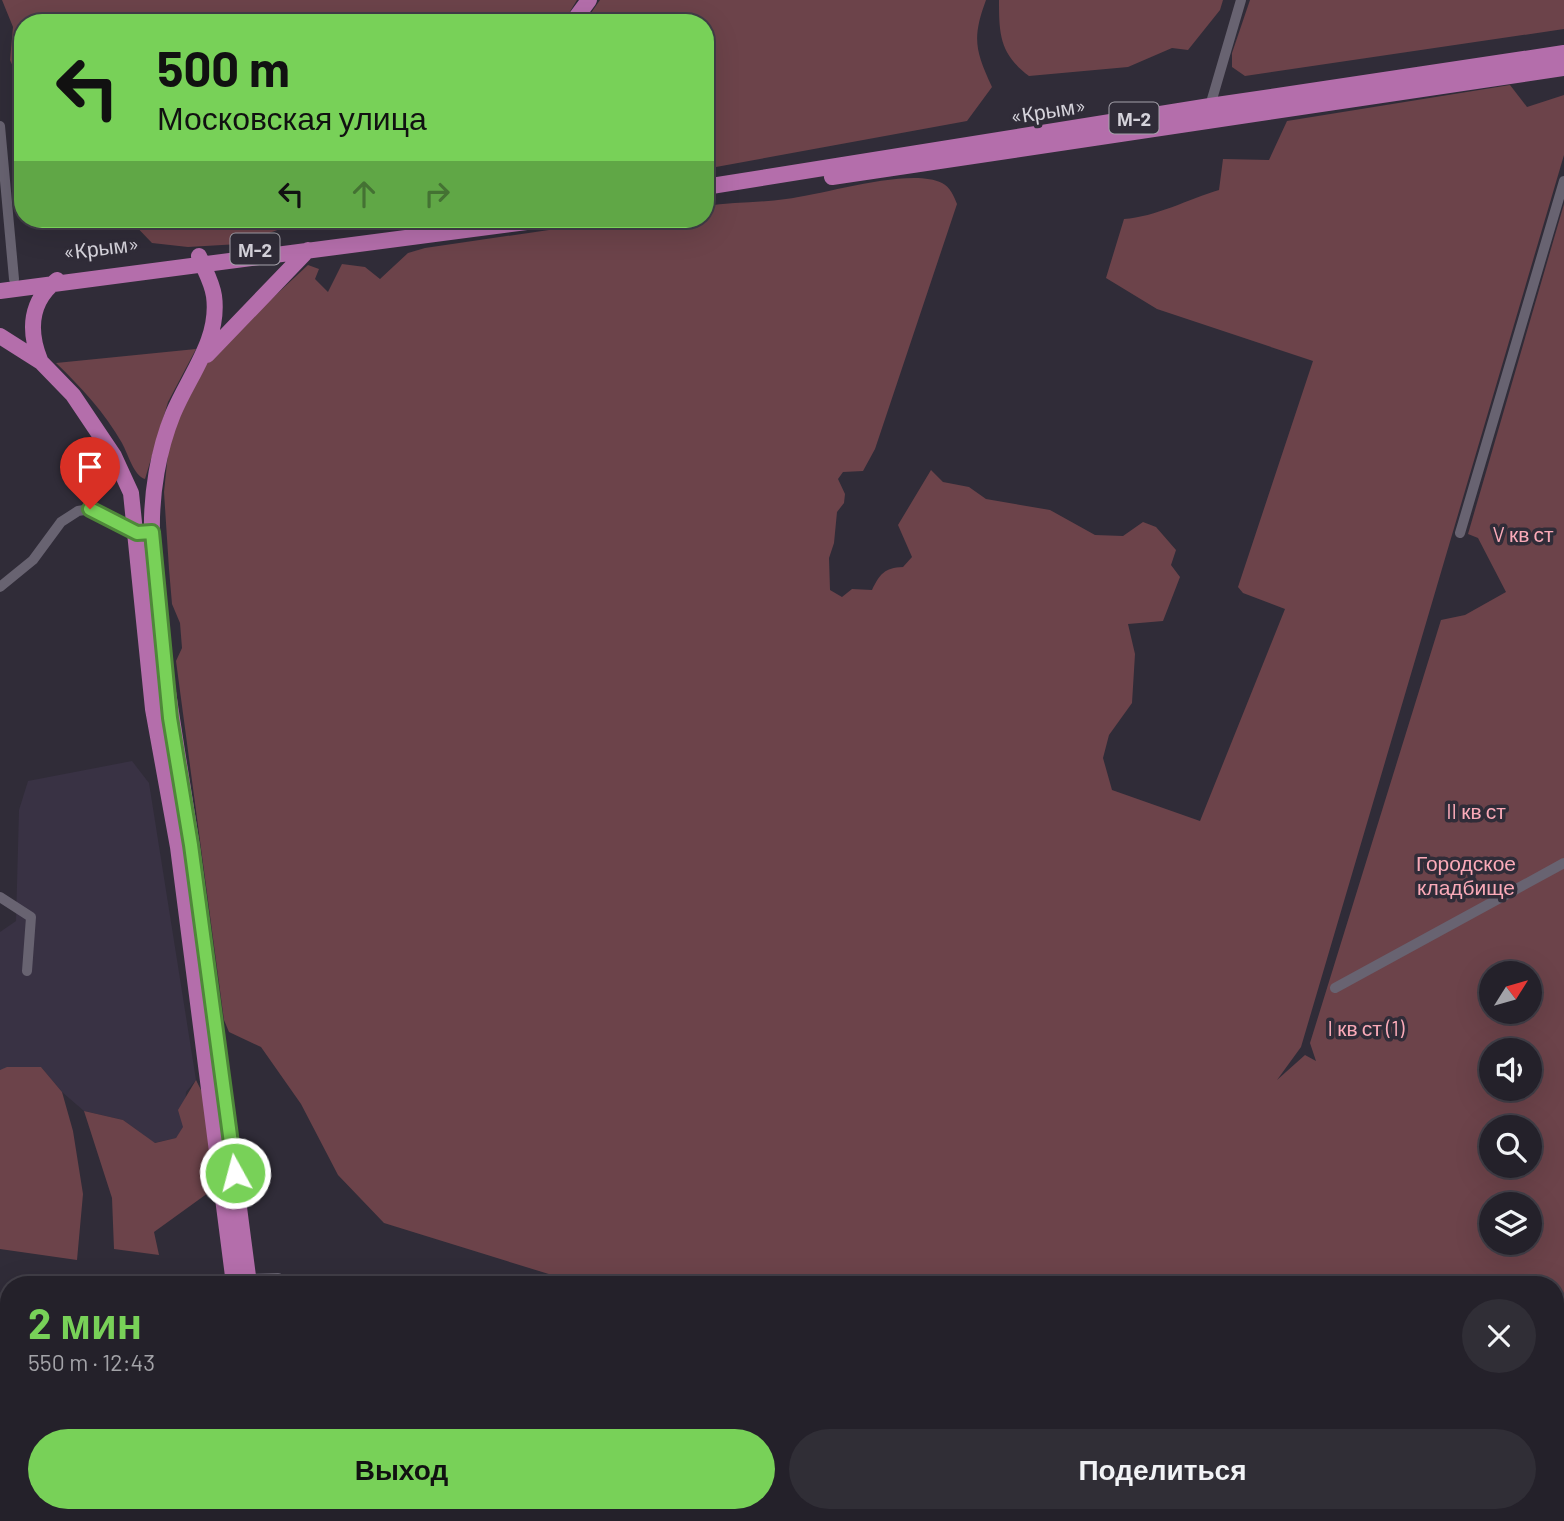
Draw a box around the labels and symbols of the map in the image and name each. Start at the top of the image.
street label: «Крым» [1008,92,1088,128]
road number: М-2 [1110,102,1158,134]
street label: «Крым» [62,230,140,264]
road number: М-2 [230,233,280,264]
pin [60,437,120,509]
park label: V кв ст [1492,521,1554,546]
park label: II кв ст [1446,798,1506,823]
park label: Городское кладбище [1416,850,1516,899]
north arrow [1479,961,1542,1024]
park label: I кв ст (1) [1328,1015,1405,1040]
position arrow [198,1136,272,1210]

